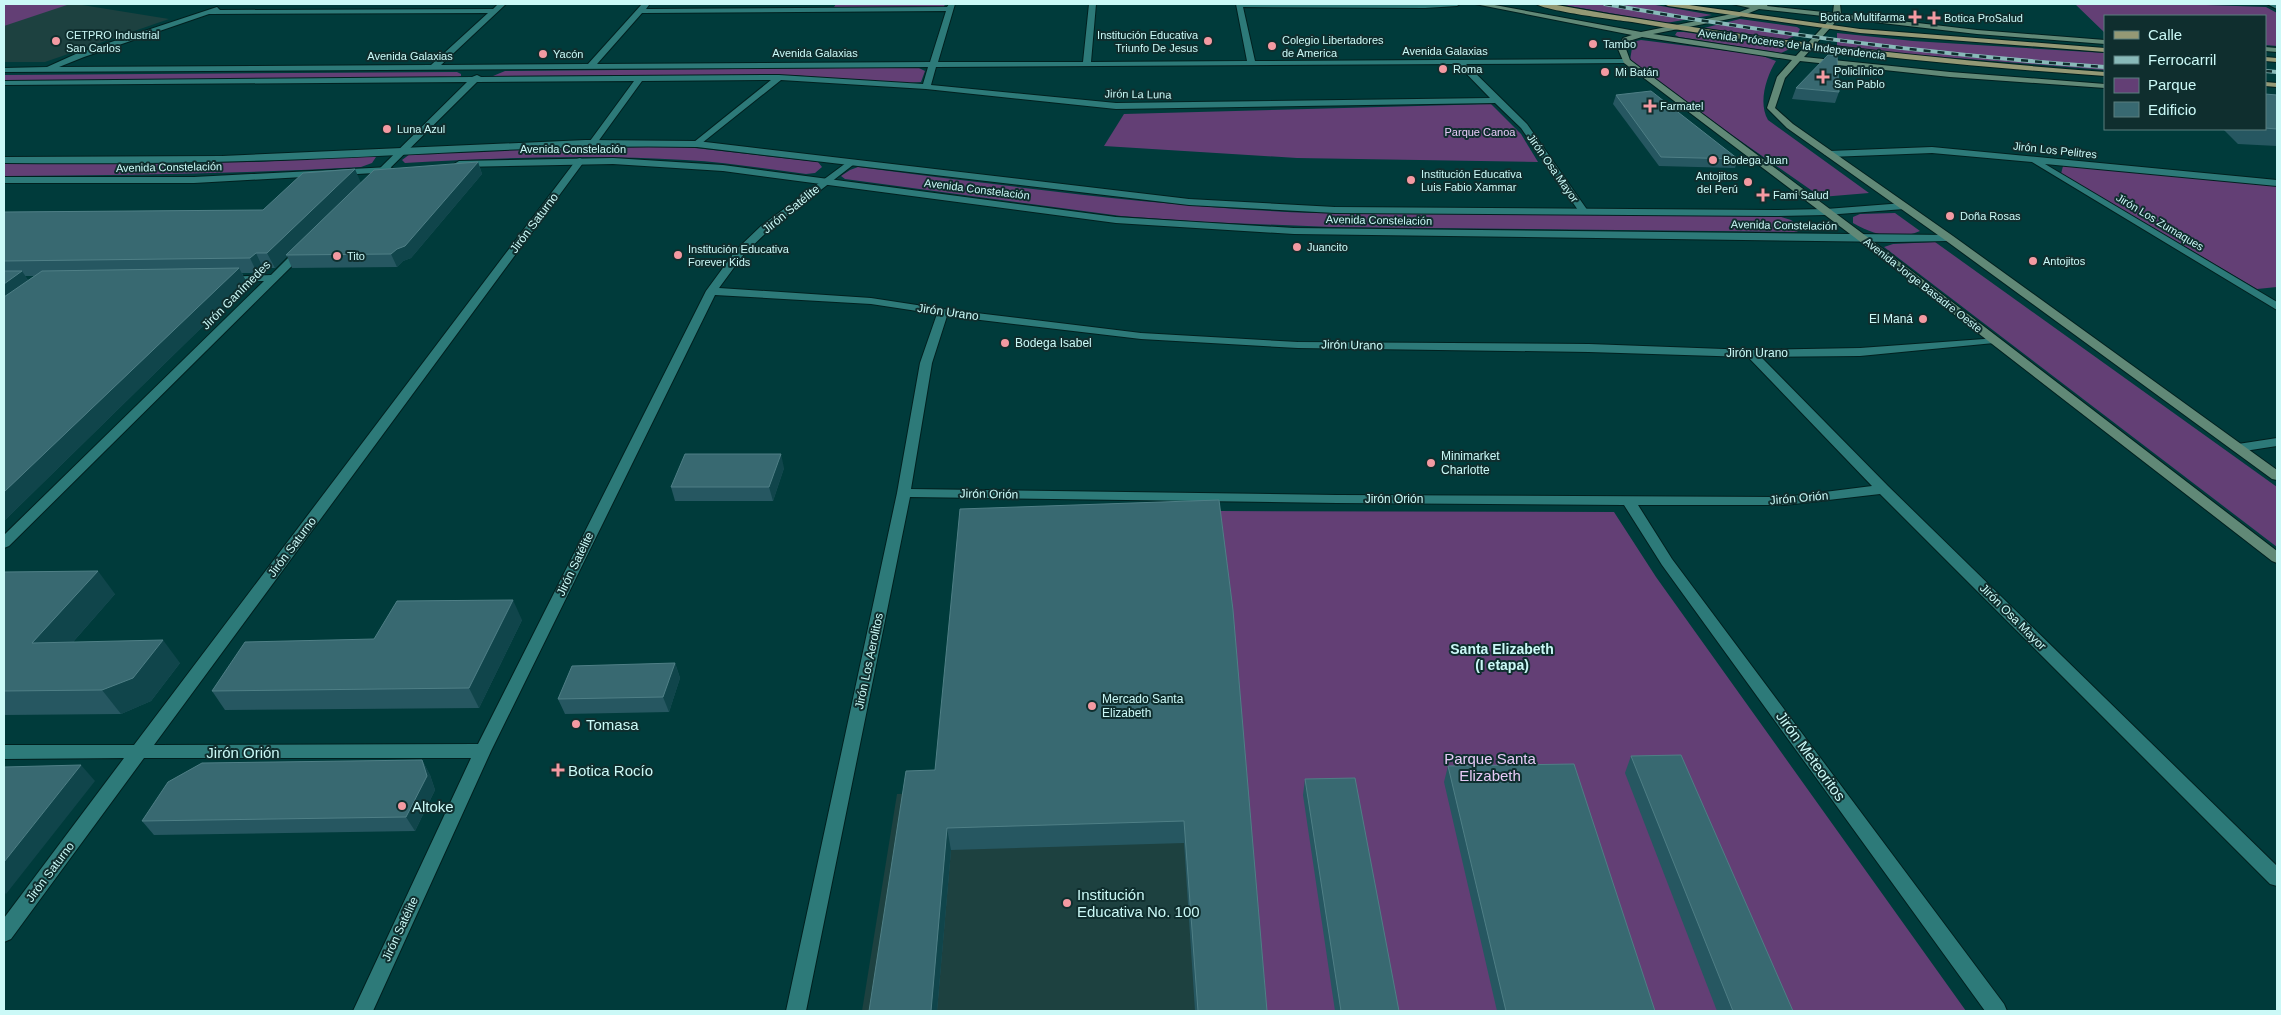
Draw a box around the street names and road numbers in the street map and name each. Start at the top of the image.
street label: Avenida Próceres de la Independencia [1698,27,1887,62]
street label: Avenida Galaxias [1402,45,1488,57]
street label: Avenida Galaxias [772,47,858,59]
street label: Avenida Galaxias [367,50,453,62]
street label: Jirón La Luna [1105,87,1172,101]
street label: Jirón Osa Mayor [1525,132,1581,205]
street label: Jirón Los Pelitres [2012,140,2098,160]
street label: Avenida Constelación [520,143,626,155]
street label: Avenida Constelación [116,160,222,174]
street label: Avenida Constelación [924,177,1030,201]
street label: Jirón Satélite [760,182,823,236]
street label: Jirón Saturno [507,190,561,256]
street label: Jirón Los Zumaques [2114,191,2206,253]
street label: Avenida Constelación [1326,213,1432,227]
street label: Avenida Constelación [1731,218,1837,232]
street label: Avenida Jorge Basadre Oeste [1862,235,1984,335]
street label: Jirón Ganímedes [199,258,273,332]
street label: Jirón Urano [916,301,980,323]
street label: Jirón Urano [1321,337,1383,353]
street label: Jirón Urano [1726,346,1788,360]
street label: Jirón Orión [960,486,1018,502]
street label: Jirón Orión [1769,488,1829,508]
street label: Jirón Orión [1365,492,1423,506]
street label: Jirón Saturno [265,514,319,580]
street label: Jirón Satélite [554,529,597,598]
street label: Jirón Osa Mayor [1977,581,2049,653]
street label: Jirón Los Aerolitos [852,612,886,710]
street label: Jirón Meteoritos [1773,708,1849,804]
street label: Jirón Orión [206,744,280,761]
street label: Jirón Saturno [23,839,77,905]
street label: Jirón Satélite [379,894,421,963]

